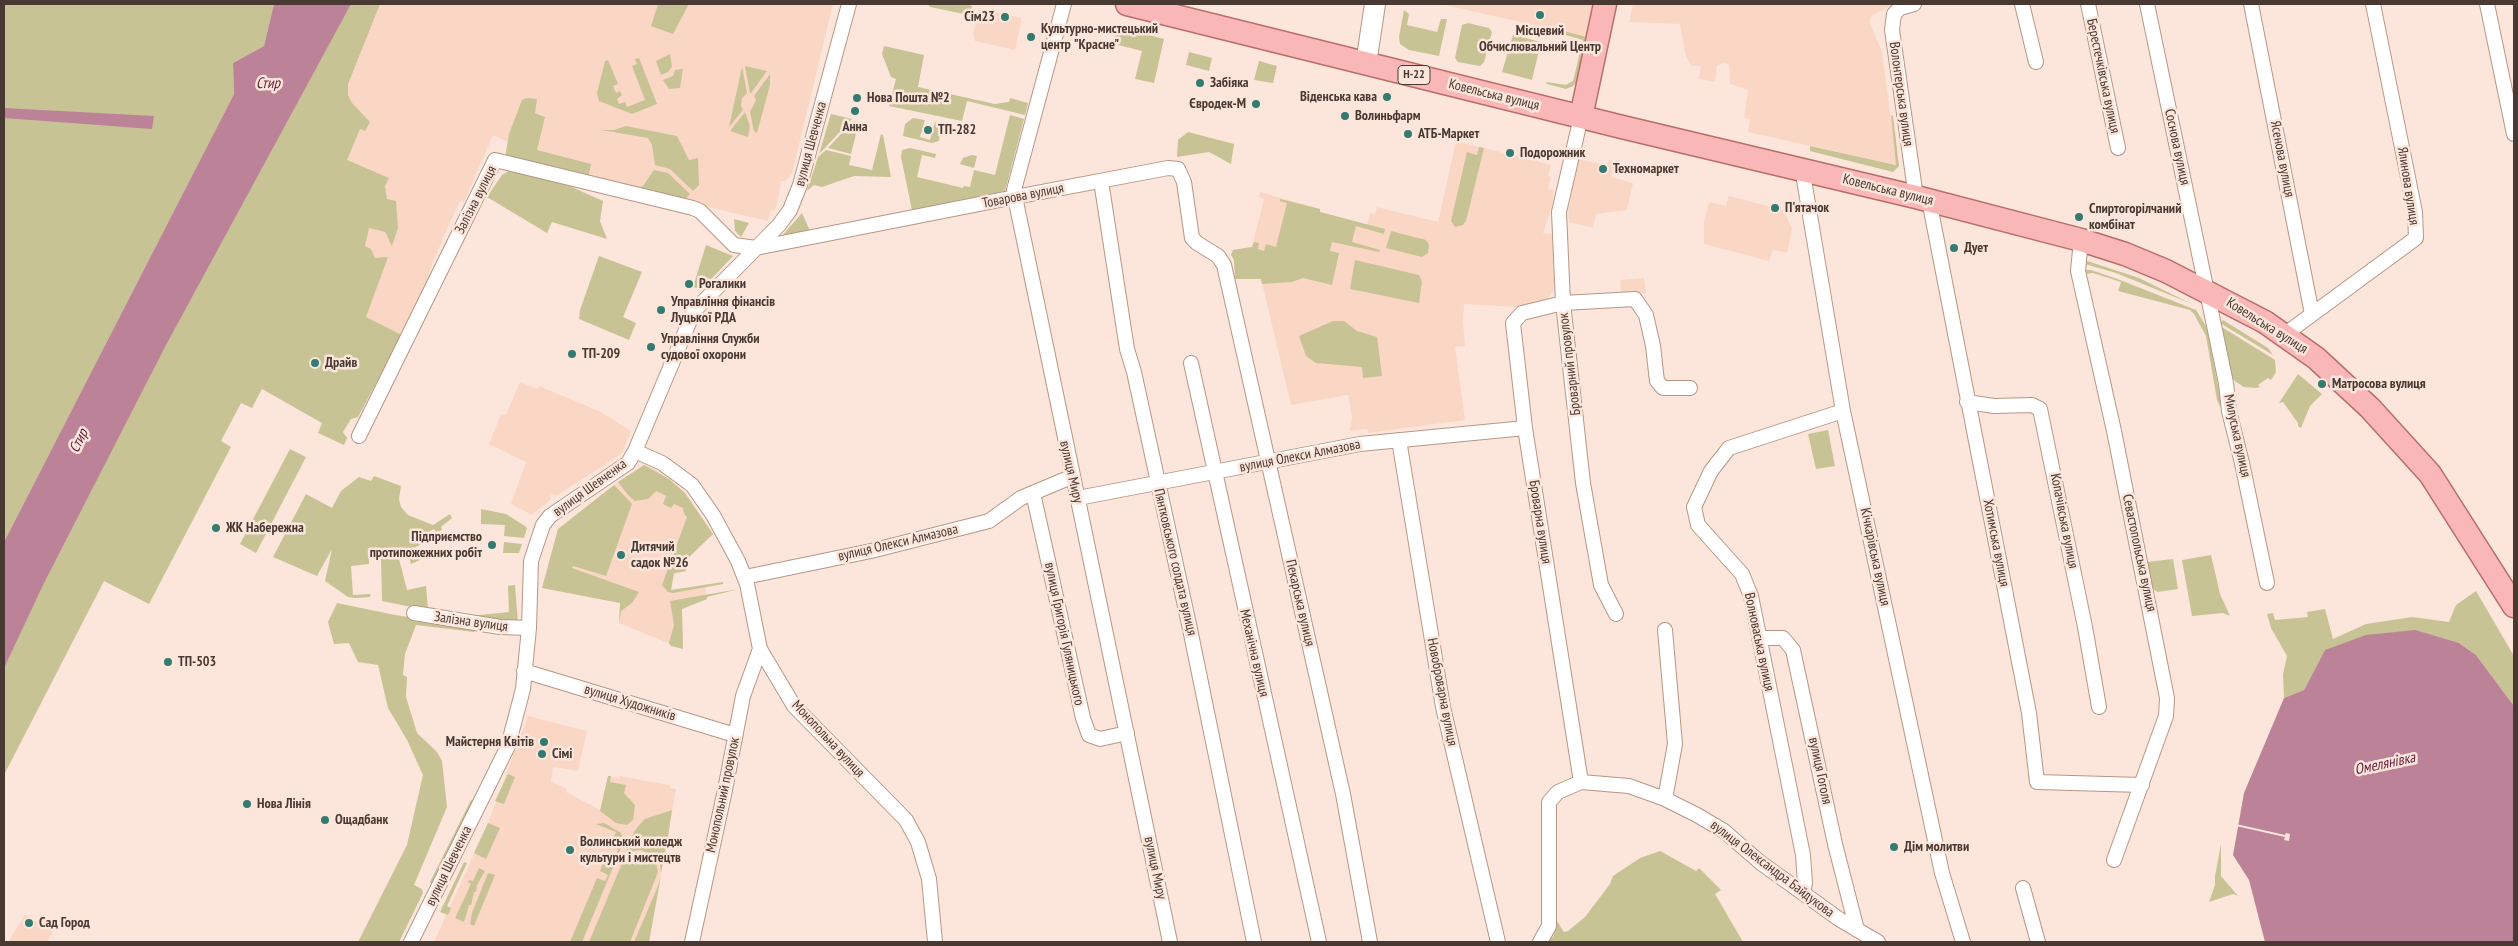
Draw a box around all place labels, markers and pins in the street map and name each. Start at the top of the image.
place label: Сім23 [964,9,995,25]
marker: Місцевий Обчислювальний Центр [1534,9,1546,21]
marker: Сім23 [999,11,1011,23]
place label: Культурно-мистецький центр "Красне" [1041,21,1158,54]
place label: Місцевий Обчислювальний Центр [1479,23,1601,56]
marker: Культурно-мистецький центр "Красне" [1025,31,1037,43]
place label: Забіяка [1210,75,1249,91]
marker: Забіяка [1194,77,1206,89]
place label: Віденська кава [1300,89,1377,105]
place label: Нова Пошта №2 [867,90,950,106]
marker: Віденська кава [1381,91,1393,103]
marker: Нова Пошта №2 [851,92,863,104]
place label: Євродек-М [1189,96,1246,112]
marker: Євродек-М [1250,98,1262,110]
marker: Анна [849,105,861,117]
place label: Волиньфарм [1355,108,1420,124]
marker: Волиньфарм [1339,110,1351,122]
place label: Анна [842,119,868,135]
place label: ТП-282 [938,122,976,138]
marker: ТП-282 [922,124,934,136]
place label: АТБ-Маркет [1418,126,1479,142]
marker: АТБ-Маркет [1402,128,1414,140]
place label: Подорожник [1520,145,1585,161]
marker: Подорожник [1504,147,1516,159]
place label: Техномаркет [1613,161,1679,177]
marker: Техномаркет [1597,163,1609,175]
place label: П'ятачок [1785,200,1829,216]
place label: Спиртогорілчаний комбінат [2089,201,2181,233]
marker: П'ятачок [1769,202,1781,214]
marker: Спиртогорілчаний комбінат [2073,211,2085,223]
place label: Дует [1964,240,1988,256]
marker: Дует [1948,242,1960,254]
place label: Рогалики [699,276,746,292]
marker: Рогалики [683,278,695,290]
place label: Управління фінансів Луцької РДА [671,294,775,326]
marker: Управління фінансів Луцької РДА [655,304,667,316]
place label: Управління Служби судової охорони [661,331,759,364]
marker: Управління Служби судової охорони [645,341,657,353]
place label: ТП-209 [582,346,620,362]
marker: ТП-209 [566,348,578,360]
place label: Драйв [325,355,357,371]
marker: Драйв [309,357,321,369]
place label: Матросова вулиця [2332,376,2426,392]
marker: Матросова вулиця [2316,378,2328,390]
place label: ЖК Набережна [226,520,304,536]
marker: ЖК Набережна [210,522,222,534]
place label: Підприємство протипожежних робіт [370,529,482,562]
marker: Підприємство протипожежних робіт [486,539,498,551]
place label: Дитячий садок №26 [631,539,689,572]
marker: Дитячий садок №26 [615,549,627,561]
place label: ТП-503 [178,654,216,670]
marker: ТП-503 [162,656,174,668]
place label: Майстерня Квітів [446,734,534,750]
marker: Майстерня Квітів [538,736,550,748]
place label: Сімі [552,746,572,762]
marker: Сімі [536,748,548,760]
place label: Нова Лінія [257,796,311,812]
marker: Нова Лінія [241,798,253,810]
place label: Ощадбанк [335,812,388,828]
marker: Ощадбанк [319,814,331,826]
place label: Волинський коледж культури і мистецтв [580,834,682,866]
place label: Дім молитви [1904,839,1969,855]
marker: Дім молитви [1888,841,1900,853]
marker: Волинський коледж культури і мистецтв [564,844,576,856]
place label: Сад Город [39,915,90,931]
marker: Сад Город [23,917,35,929]

